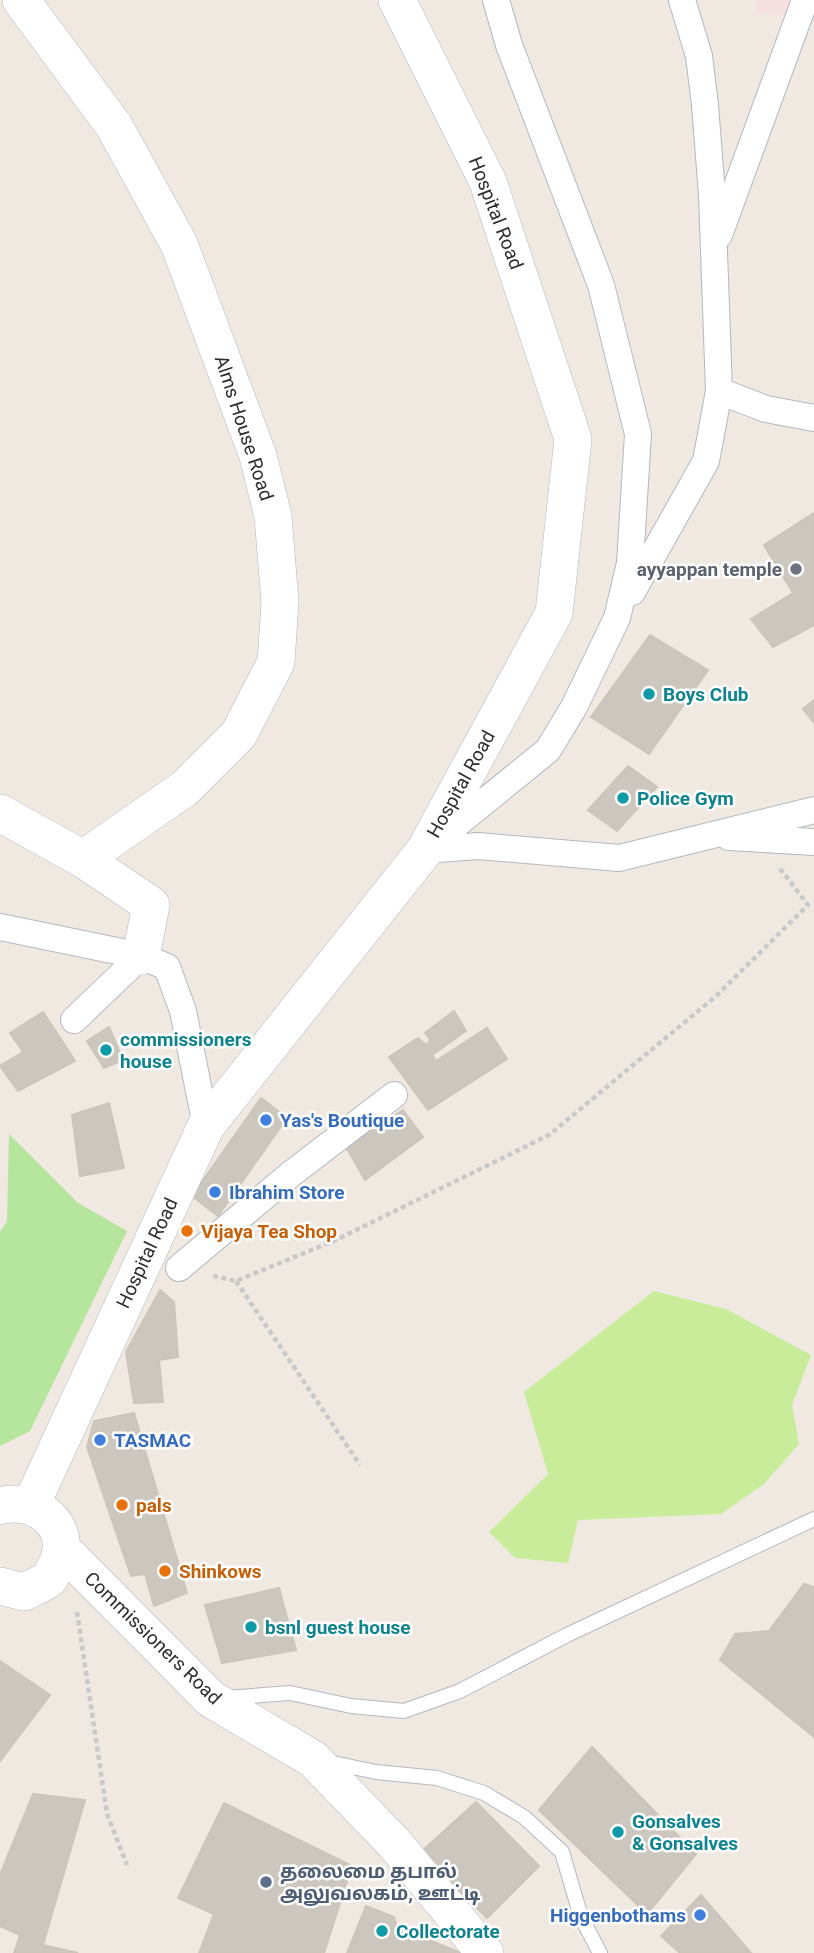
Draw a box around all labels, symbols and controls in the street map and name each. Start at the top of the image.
street label: Hospital Road [464,153,528,273]
street label: Alms House Road [210,353,278,503]
place label: ayyappan temple [637,558,782,581]
marker: ayyappan temple [788,561,804,577]
place label: Boys Club [663,683,749,706]
marker: Boys Club [641,686,657,702]
street label: Hospital Road [422,726,500,842]
place label: Police Gym [637,787,734,810]
marker: Police Gym [615,790,631,806]
place label: commissioners house [120,1028,252,1073]
marker: commissioners house [98,1042,114,1058]
place label: Yas's Boutique [280,1109,404,1132]
marker: Yas's Boutique [258,1112,274,1128]
place label: Ibrahim Store [229,1181,345,1204]
marker: Ibrahim Store [207,1184,223,1200]
street label: Hospital Road [111,1194,183,1312]
place label: Vijaya Tea Shop [201,1220,337,1243]
marker: Vijaya Tea Shop [179,1223,195,1239]
place label: TASMAC [114,1429,191,1452]
marker: TASMAC [92,1432,108,1448]
place label: pals [136,1494,172,1517]
marker: pals [114,1497,130,1513]
place label: Shinkows [179,1560,262,1583]
marker: Shinkows [157,1563,173,1579]
street label: Commissioners Road [80,1567,226,1709]
place label: bsnl guest house [265,1616,411,1639]
marker: bsnl guest house [243,1619,259,1635]
place label: Gonsalves & Gonsalves [632,1810,738,1855]
marker: Gonsalves & Gonsalves [610,1824,626,1840]
place label: தலைமை தபால் அலுவலகம், ஊட்டி [280,1860,481,1906]
marker: தலைமை தபால் அலுவலகம், ஊட்டி [258,1874,274,1890]
place label: Higgenbothams [550,1904,686,1927]
marker: Higgenbothams [692,1907,708,1923]
place label: Collectorate [396,1920,500,1943]
marker: Collectorate [374,1923,390,1939]

